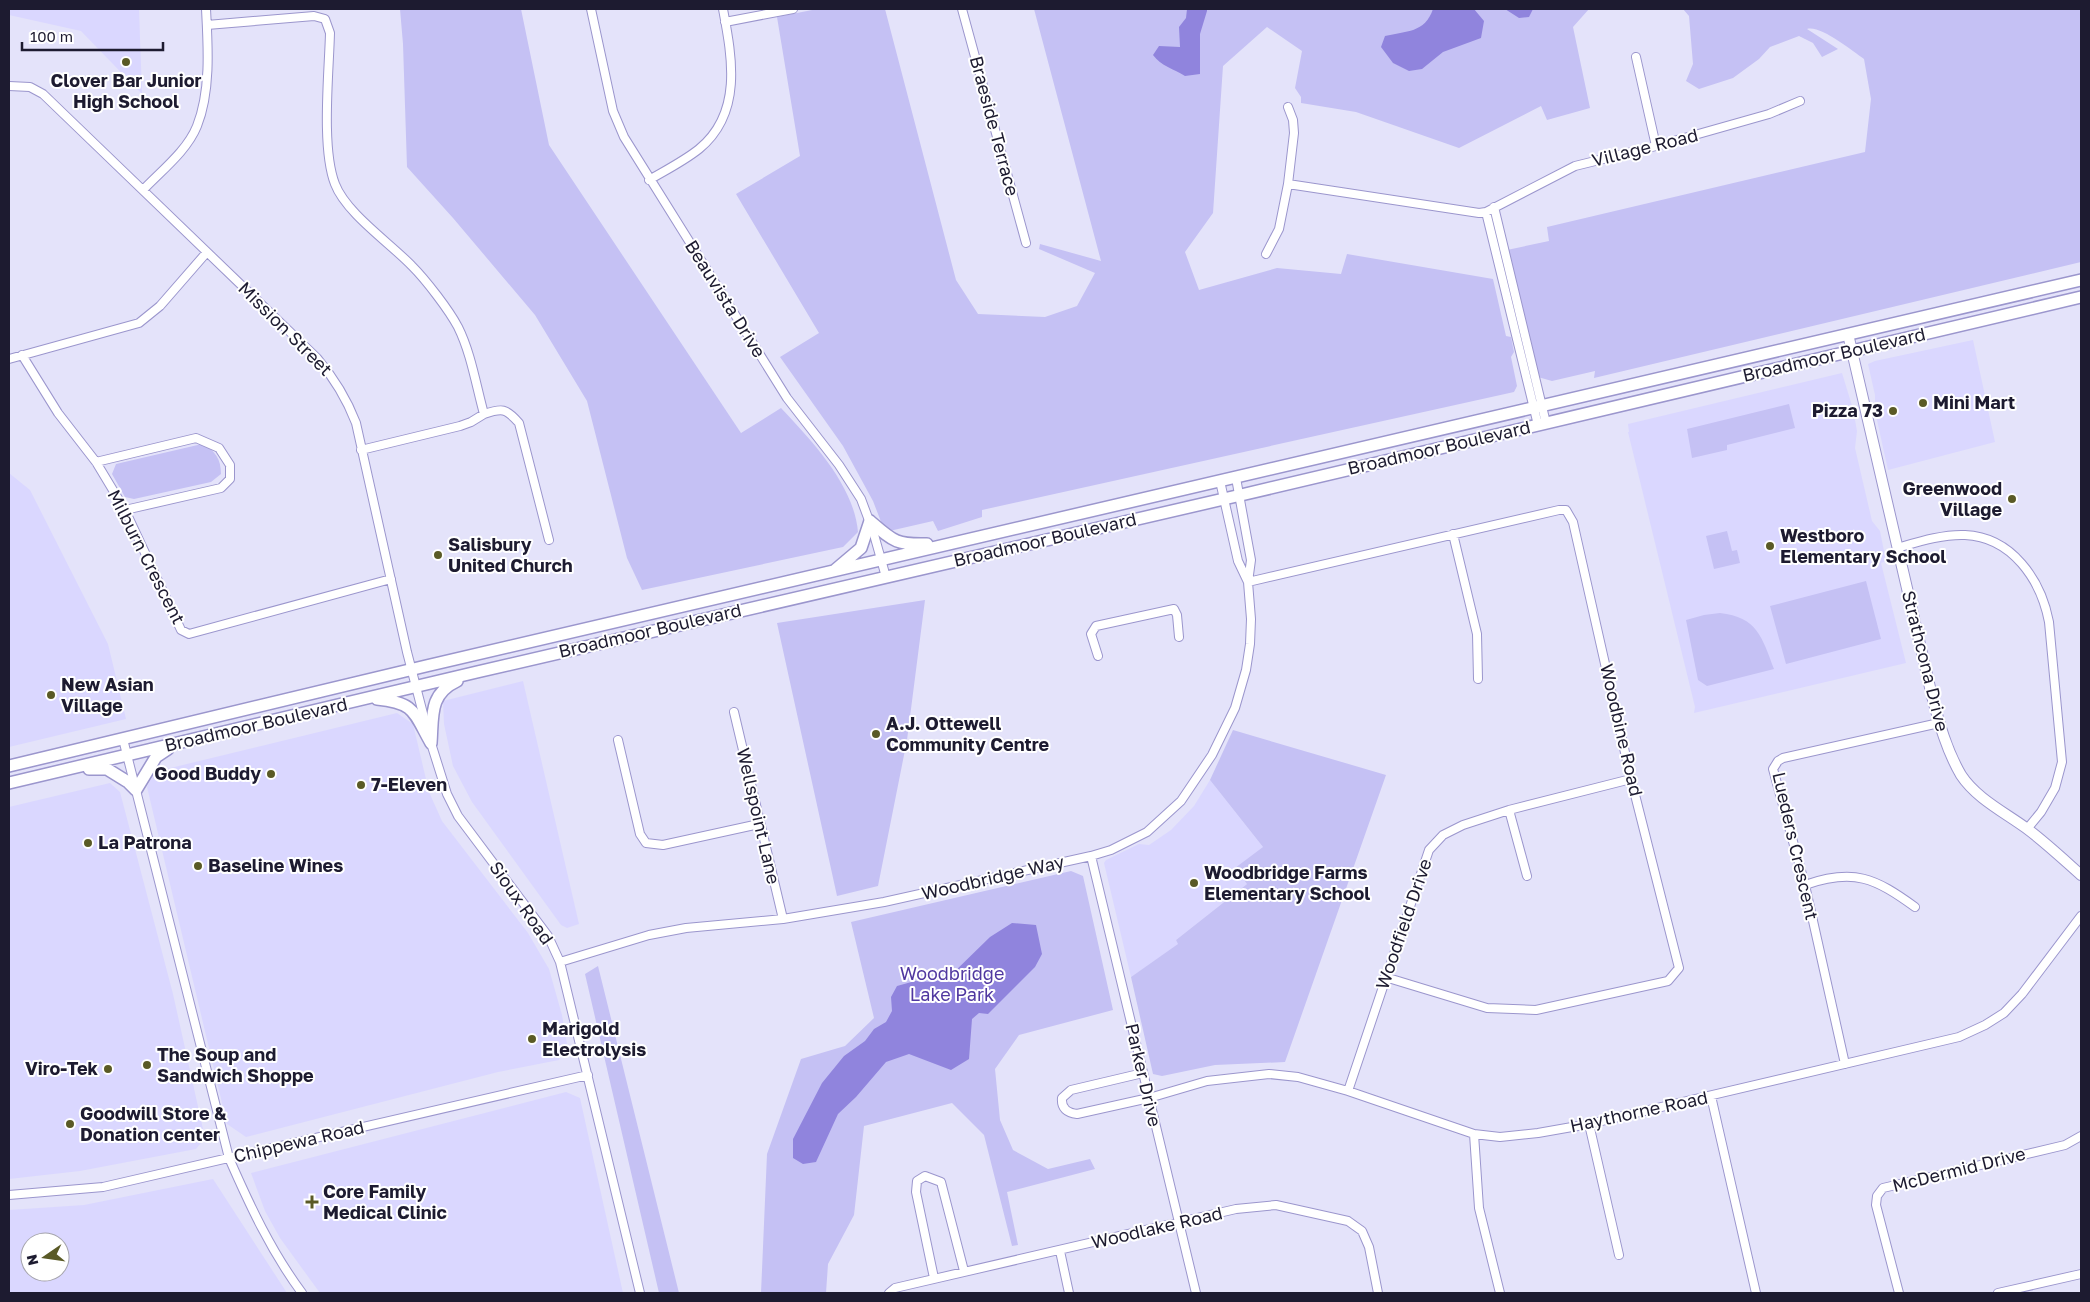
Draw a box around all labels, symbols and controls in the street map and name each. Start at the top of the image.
scale bar [22,20,164,52]
text: 100 m [30,27,73,45]
street label: Braeside Terrace [966,53,1024,198]
marker: Clover Bar Junior High School [120,56,132,68]
place label: Clover Bar Junior High School [50,69,202,112]
street label: Village Road [1589,123,1700,171]
street label: Beauvista Drive [681,236,771,361]
street label: Mission Street [234,277,337,380]
street label: Broadmoor Boulevard [1740,322,1927,386]
place label: Mini Mart [1933,391,2015,413]
marker: Mini Mart [1917,397,1929,409]
place label: Pizza 73 [1812,399,1883,421]
marker: Pizza 73 [1887,405,1899,417]
street label: Broadmoor Boulevard [1345,415,1532,479]
place label: Greenwood Village [1903,477,2002,520]
street label: Milburn Crescent [103,486,190,627]
marker: Greenwood Village [2006,493,2018,505]
street label: Broadmoor Boulevard [951,507,1138,571]
place label: Westboro Elementary School [1780,524,1946,567]
place label: Salisbury United Church [448,533,573,576]
marker: Westboro Elementary School [1764,540,1776,552]
marker: Salisbury United Church [432,549,444,561]
street label: Strathcona Drive [1898,588,1954,733]
street label: Broadmoor Boulevard [556,598,743,662]
street label: Woodbine Road [1596,661,1648,798]
place label: New Asian Village [61,673,154,716]
marker: New Asian Village [45,689,57,701]
street label: Broadmoor Boulevard [162,692,349,756]
place label: A.J. Ottewell Community Centre [886,712,1050,755]
marker: A.J. Ottewell Community Centre [870,728,882,740]
street label: Wellspoint Lane [733,745,785,886]
place label: Good Buddy [154,762,261,784]
marker: Good Buddy [265,768,277,780]
street label: Lueders Crescent [1768,770,1824,922]
place label: 7-Eleven [371,773,447,795]
marker: 7-Eleven [355,779,367,791]
place label: La Patrona [98,831,192,853]
marker: La Patrona [82,837,94,849]
street label: Woodbridge Way [919,850,1066,904]
place label: Baseline Wines [208,854,343,876]
street label: Woodfield Drive [1370,855,1436,992]
street label: Sioux Road [485,857,559,948]
marker: Baseline Wines [192,860,204,872]
place label: Woodbridge Farms Elementary School [1204,861,1370,904]
marker: Woodbridge Farms Elementary School [1188,877,1200,889]
park label: Woodbridge Lake Park [900,962,1004,1005]
place label: Marigold Electrolysis [542,1017,646,1060]
street label: Parker Drive [1121,1021,1167,1128]
marker: Marigold Electrolysis [526,1033,538,1045]
place label: The Soup and Sandwich Shoppe [157,1043,314,1086]
place label: Viro-Tek [25,1057,99,1079]
marker: The Soup and Sandwich Shoppe [141,1059,153,1071]
marker: Viro-Tek [102,1063,114,1075]
street label: Haythorne Road [1568,1086,1710,1136]
place label: Goodwill Store & Donation center [80,1102,227,1145]
street label: Chippewa Road [231,1115,366,1167]
marker: Goodwill Store & Donation center [64,1118,76,1130]
street label: McDermid Drive [1890,1142,2028,1196]
place label: Core Family Medical Clinic [323,1180,447,1223]
marker: Core Family Medical Clinic [305,1195,319,1209]
street label: Woodlake Road [1089,1201,1225,1253]
north arrow [20,1232,70,1282]
text: N [22,1253,41,1267]

